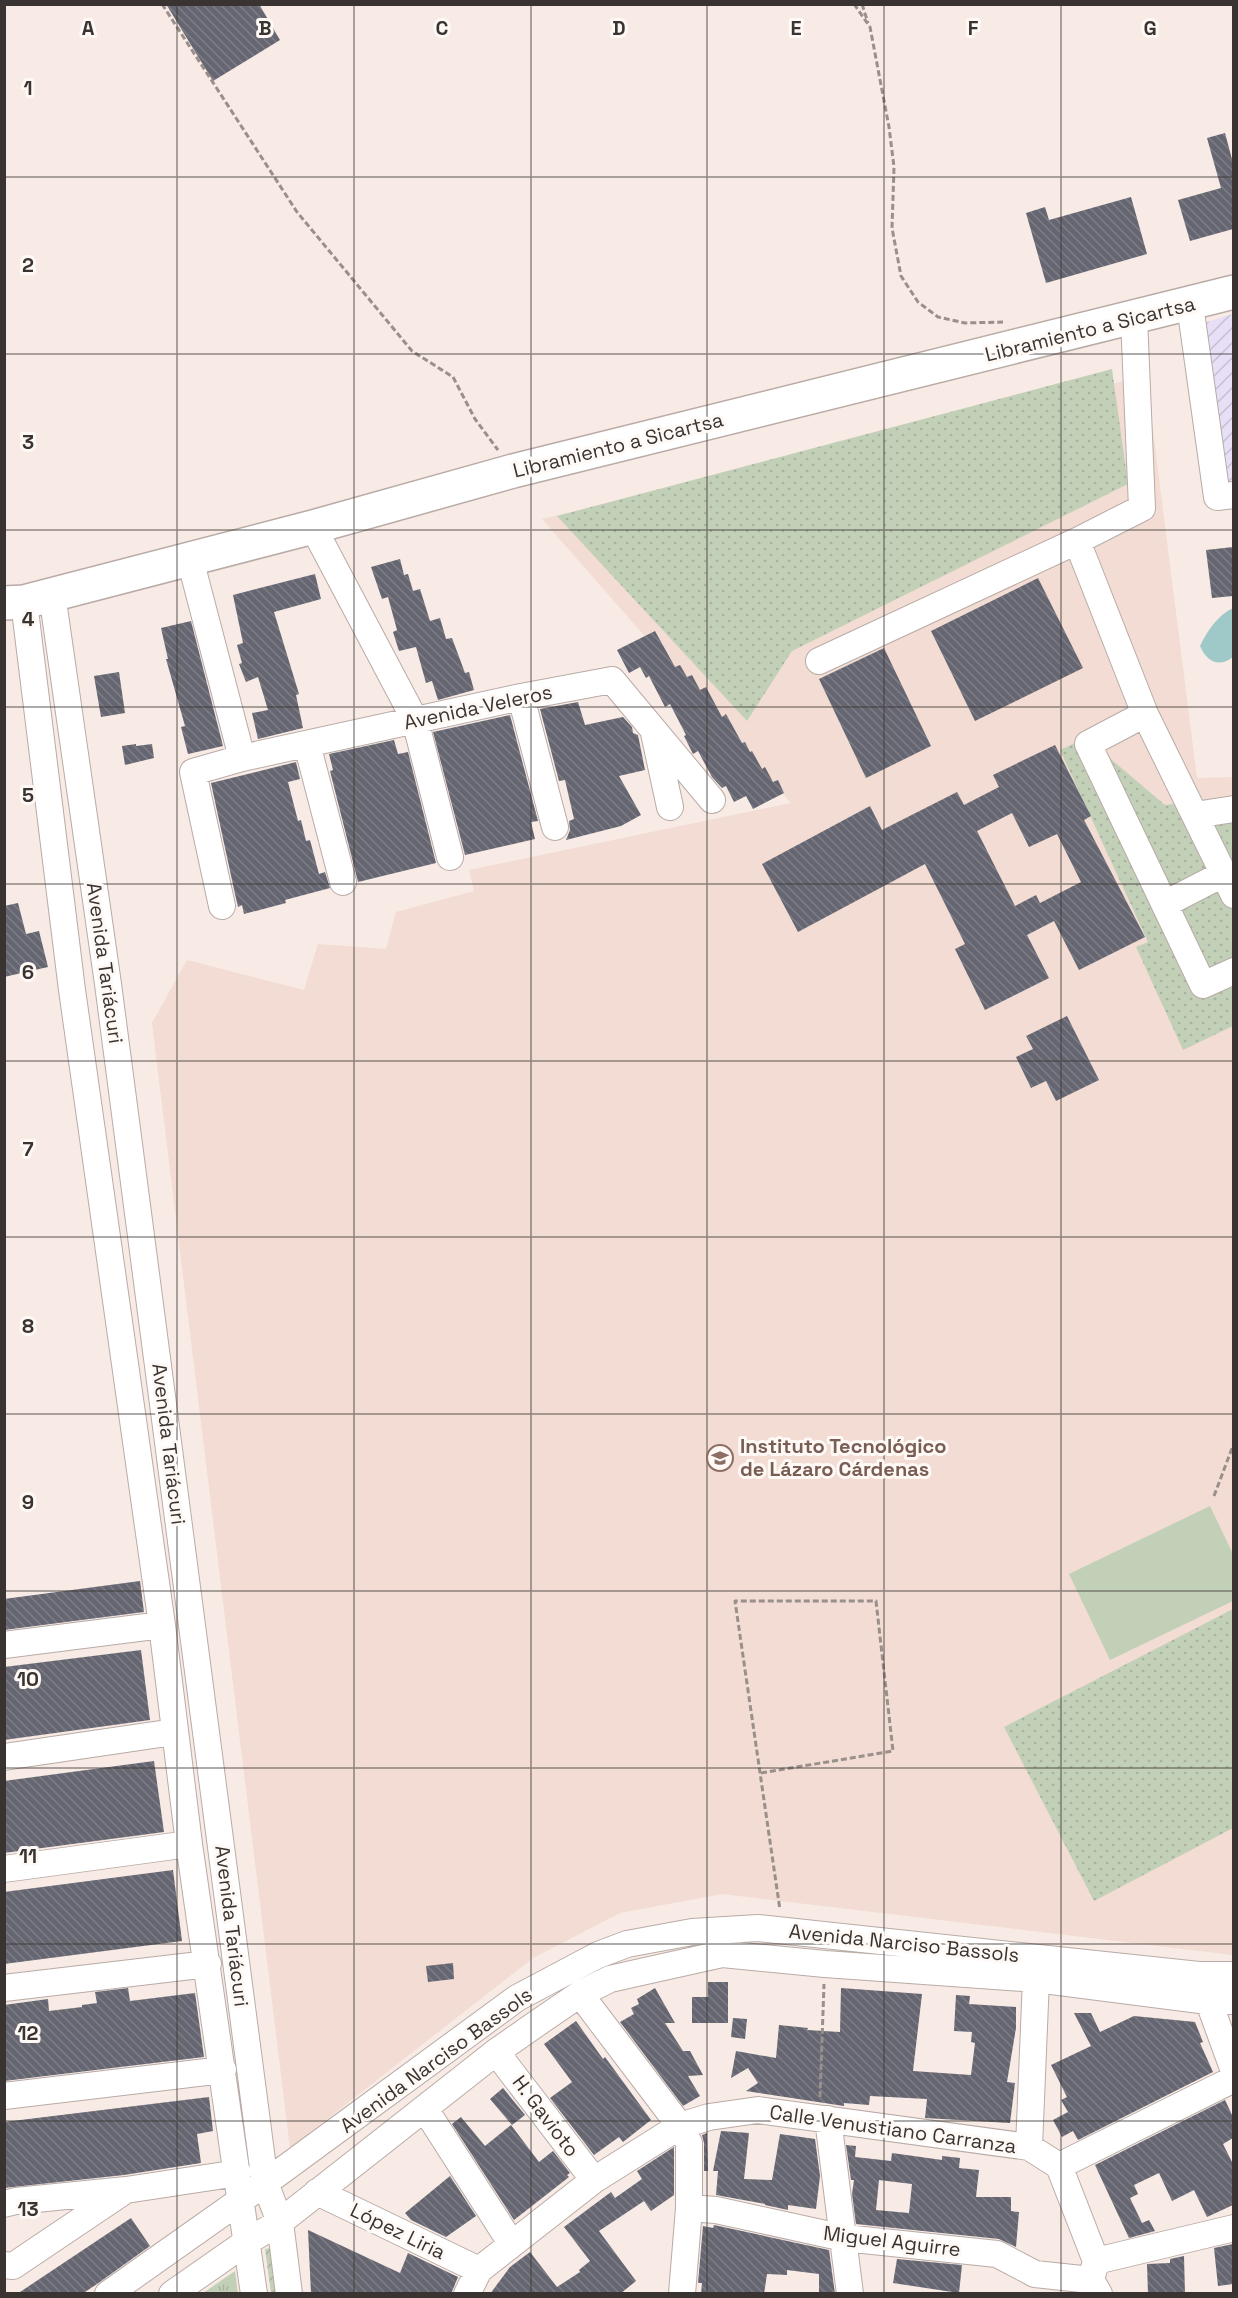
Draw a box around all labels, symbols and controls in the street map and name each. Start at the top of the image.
text: A [82,15,95,41]
text: B [258,15,272,41]
text: C [436,15,449,41]
text: D [612,15,626,41]
text: E [790,15,802,41]
text: F [968,15,979,41]
text: G [1143,15,1157,41]
text: 1 [23,75,33,101]
text: 2 [22,252,34,278]
street label: Libramiento a Sicartsa [982,290,1198,368]
street label: Libramiento a Sicartsa [510,406,726,484]
text: 3 [22,429,34,455]
text: 4 [22,606,35,632]
street label: Avenida Veleros [401,679,555,735]
text: 5 [22,782,34,808]
street label: Avenida Tariácuri [81,881,129,1045]
text: 6 [22,959,34,985]
text: 7 [22,1136,34,1162]
text: 8 [22,1313,34,1339]
street label: Avenida Tariácuri [146,1362,192,1526]
place label: Instituto Tecnológico de Lázaro Cárdenas [740,1433,947,1482]
school or university icon: Instituto Tecnológico de Lázaro Cárdenas [705,1443,735,1473]
text: 9 [22,1489,34,1515]
text: 10 [17,1666,39,1692]
text: 11 [19,1843,37,1869]
street label: Avenida Tariácuri [209,1844,255,2008]
street label: Avenida Narciso Bassols [788,1918,1020,1968]
street label: Avenida Narciso Bassols [335,1981,537,2139]
text: 12 [18,2020,39,2046]
street label: H. Gavioto [507,2070,585,2162]
street label: Calle Venustiano Carranza [768,2099,1018,2159]
text: 13 [17,2196,39,2222]
street label: López Liria [346,2197,450,2265]
street label: Miguel Aguirre [822,2220,962,2262]

